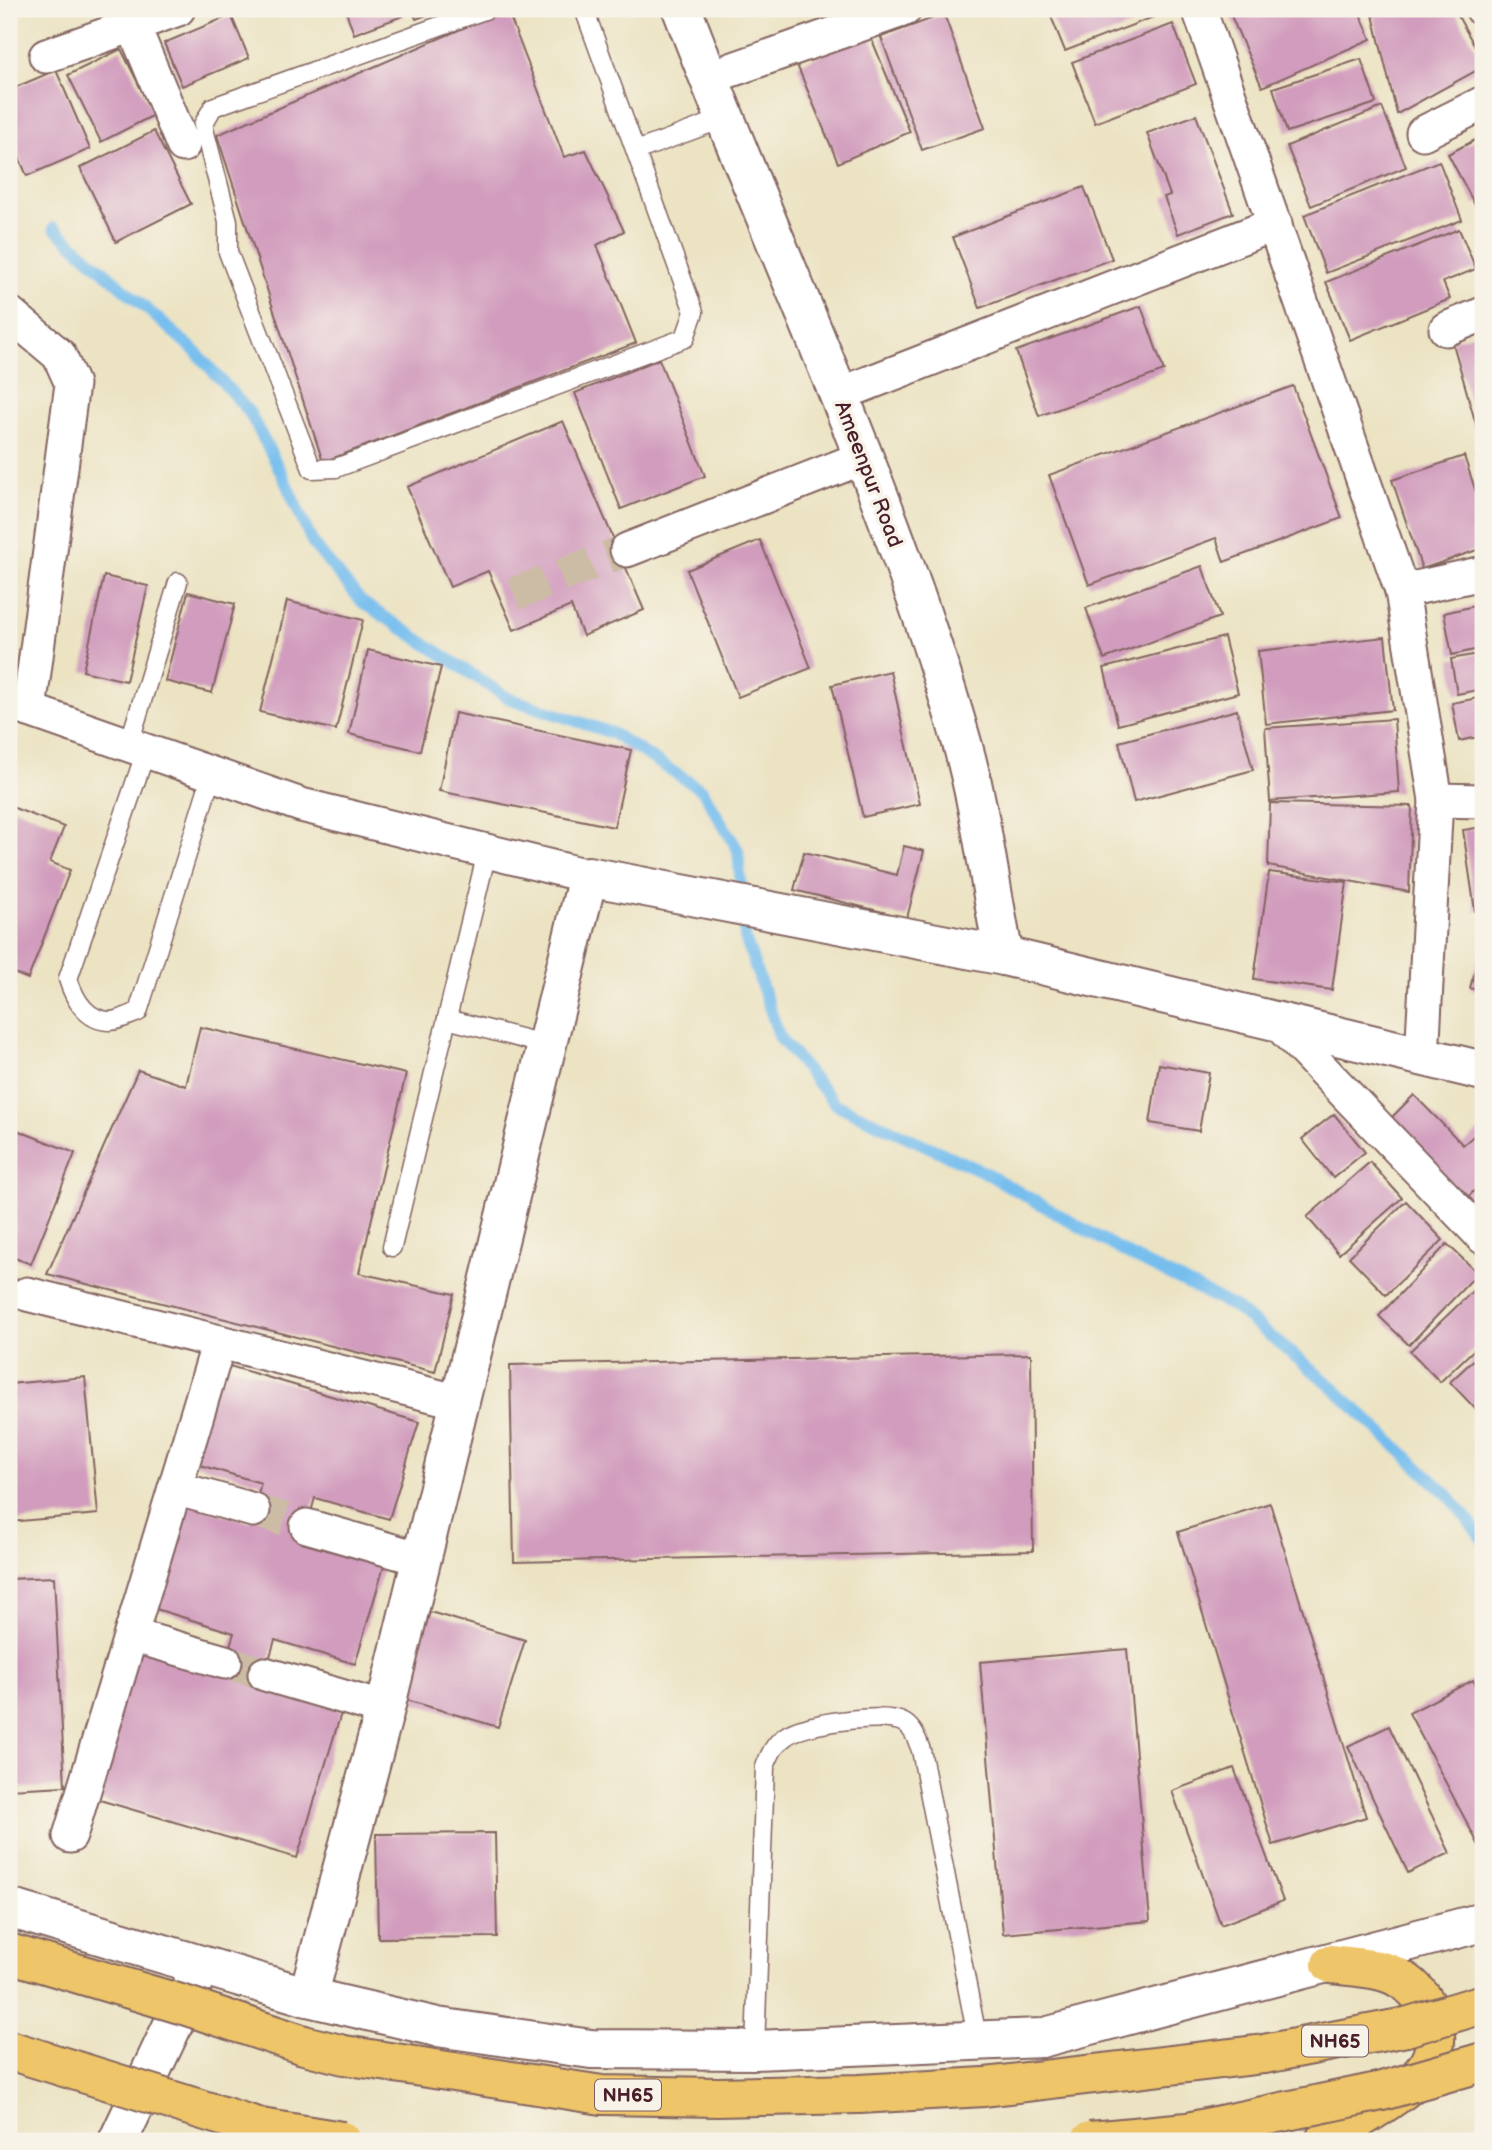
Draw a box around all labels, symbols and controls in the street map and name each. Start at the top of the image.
street label: Ameenpur Road [829,398,908,551]
road number: NH65 [1302,2025,1368,2056]
road number: NH65 [595,2080,661,2110]

